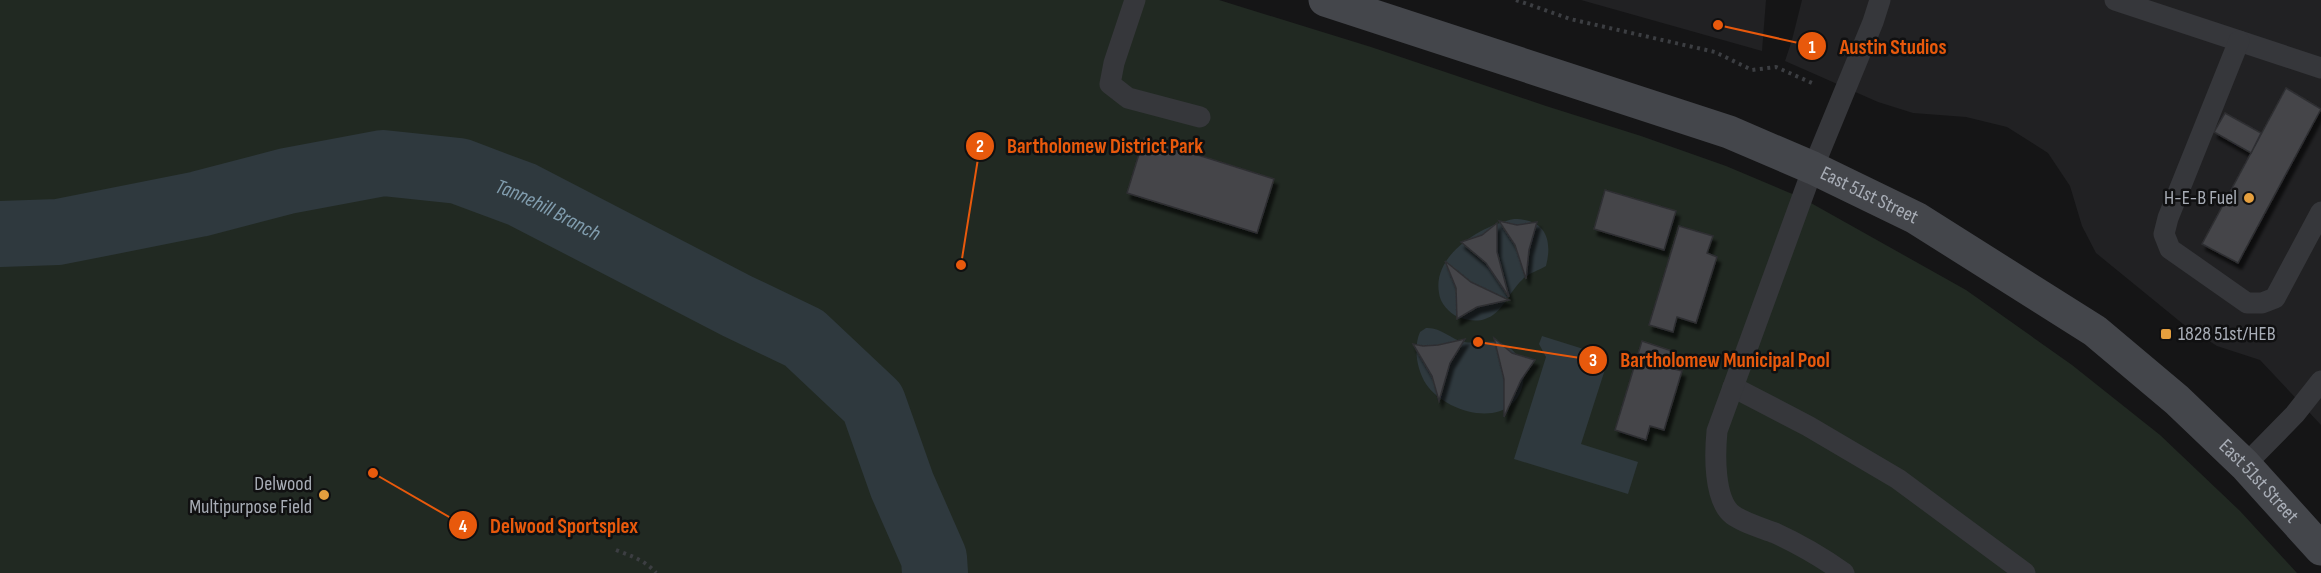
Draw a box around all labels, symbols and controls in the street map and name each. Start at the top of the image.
callout: Austin Studios [1797,27,1958,66]
text: Austin Studios [1838,35,1947,60]
text: 1 [1808,37,1816,58]
callout: Bartholomew District Park [965,126,1216,165]
text: Bartholomew District Park [1007,134,1203,159]
text: 2 [976,136,984,157]
street label: East 51st Street [1816,161,1922,229]
water label: Tannehill Branch [492,173,605,246]
place label: H-E-B Fuel [2164,186,2237,210]
marker: H-E-B Fuel [2242,191,2256,205]
place label: 1828 51st/HEB [2178,322,2276,346]
marker: 1828 51st/HEB [2159,327,2173,341]
callout: Bartholomew Municipal Pool [1578,340,1842,379]
text: Bartholomew Municipal Pool [1620,348,1830,373]
text: 3 [1589,350,1597,371]
street label: East 51st Street [2214,434,2304,528]
place label: Delwood Multipurpose Field [189,472,312,519]
marker: Delwood Multipurpose Field [317,488,331,502]
callout: Delwood Sportsplex [448,506,650,545]
text: Delwood Sportsplex [490,514,638,539]
text: 4 [459,516,468,537]

